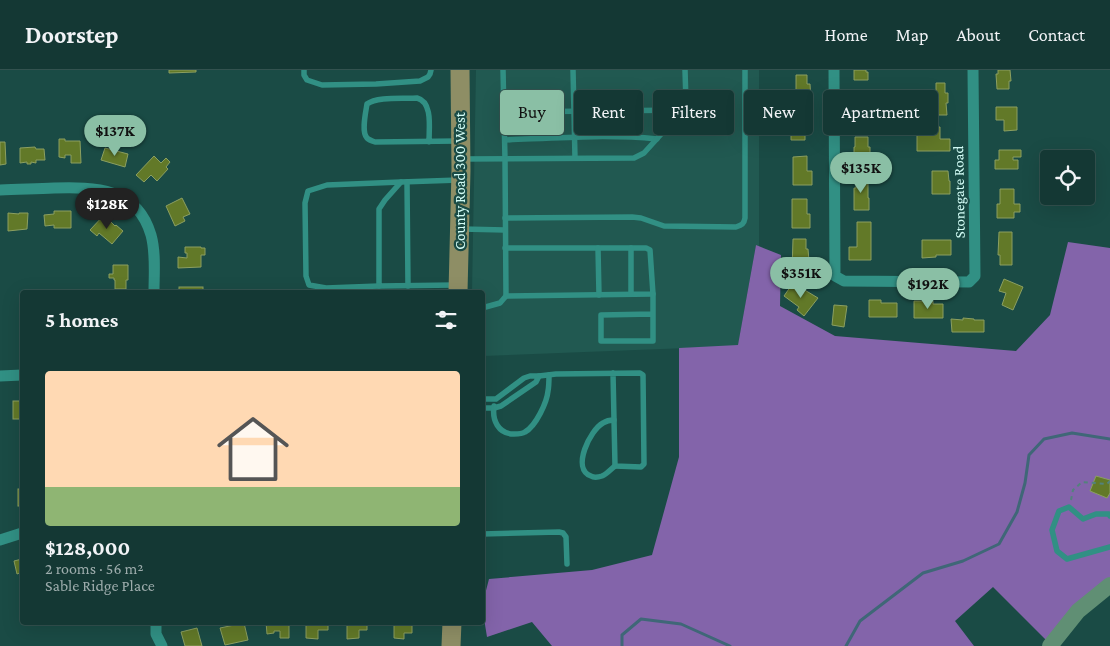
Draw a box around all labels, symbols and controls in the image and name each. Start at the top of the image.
text: Doorstep [25,21,118,48]
text: Home [825,25,868,45]
text: Map [896,25,928,45]
text: About [956,25,1000,45]
text: Contact [1028,25,1085,45]
chip: Buy [500,90,564,135]
chip: Rent [574,90,643,135]
chip: Filters [653,90,734,135]
chip: New [744,90,813,135]
chip: Apartment [823,90,938,135]
street label: County Road 300 West [452,111,469,250]
pin: $137K [80,114,150,157]
text: $137K [95,122,135,139]
street label: Stonegate Road [950,145,969,239]
map controls [1040,150,1095,205]
button: locate [1040,150,1095,205]
pin: $135K [826,152,896,194]
text: $135K [841,159,881,176]
pin: $128K [72,188,142,230]
text: $128K [86,195,128,212]
pin: $351K [766,256,836,299]
text: $351K [781,264,821,281]
pin: $192K [893,268,963,310]
text: $192K [908,275,948,292]
icon: filters [432,306,460,334]
text: 5 homes [45,308,118,332]
icon: home [208,404,298,494]
text: $128,000 [45,536,130,560]
text: 2 rooms · 56 m² [45,560,144,577]
text: Sable Ridge Place [45,577,155,594]

